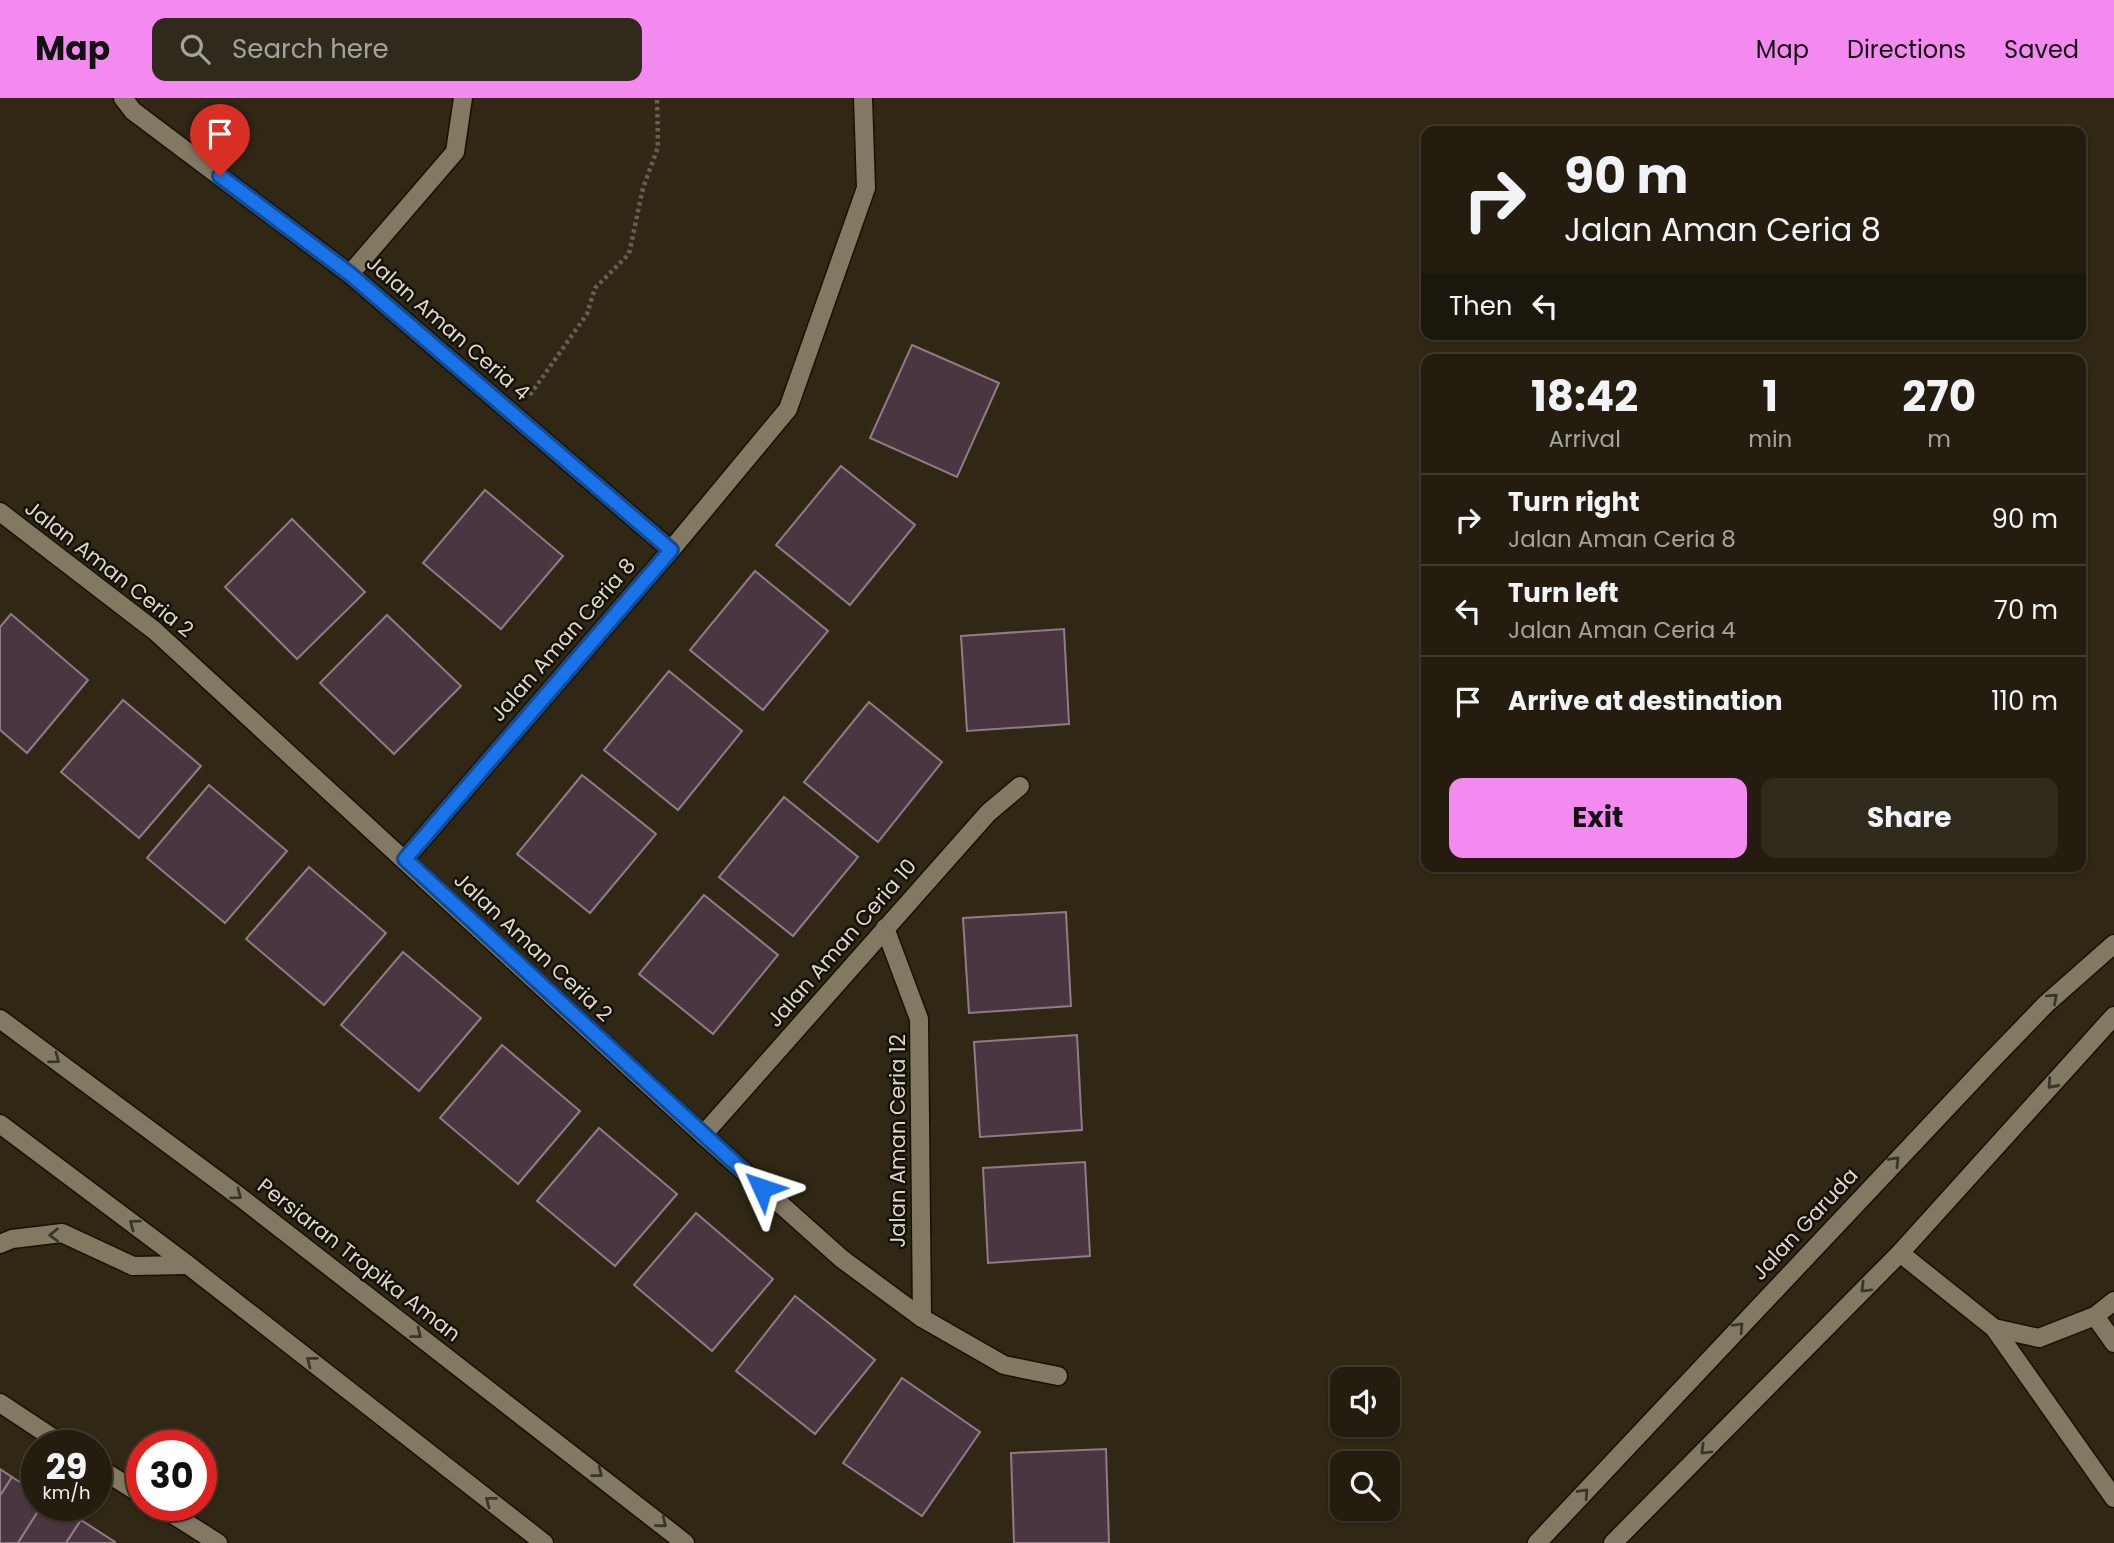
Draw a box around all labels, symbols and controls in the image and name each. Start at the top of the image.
search box [152,18,642,81]
text: Map [35,25,110,72]
icon: search [176,30,214,68]
text: Search here [232,31,389,67]
text: Map [1756,33,1809,66]
text: Directions [1847,33,1966,66]
text: Saved [2004,33,2079,66]
pin [190,104,250,176]
icon: arrive [201,115,239,153]
text: 90 m [1564,142,1688,210]
icon: right [1449,154,1540,245]
text: Jalan Aman Ceria 8 [1564,207,1881,252]
street label: Jalan Aman Ceria 4 [360,248,536,407]
icon: left [1526,287,1564,325]
text: Then [1449,288,1512,324]
text: 18:42 [1531,367,1638,426]
text: 1 [1762,367,1778,426]
text: 270 [1902,367,1976,426]
text: Arrival [1548,423,1621,455]
text: min [1748,423,1792,455]
text: m [1927,423,1951,455]
text: Turn right [1508,484,1640,520]
street label: Jalan Aman Ceria 2 [19,493,200,644]
icon: right [1449,501,1487,539]
text: 90 m [1992,501,2058,537]
text: Jalan Aman Ceria 8 [1508,523,1736,555]
street label: Jalan Aman Ceria 8 [483,552,642,728]
text: Turn left [1508,575,1619,611]
icon: left [1449,592,1487,630]
text: 70 m [1994,592,2058,628]
text: Jalan Aman Ceria 4 [1508,614,1736,646]
icon: arrive [1449,683,1487,721]
text: Arrive at destination [1508,683,1783,719]
text: 110 m [1991,683,2058,719]
button: Exit [1449,778,1747,858]
button: Share [1761,778,2058,858]
street label: Jalan Aman Ceria 10 [760,852,923,1033]
street label: Jalan Aman Ceria 2 [448,865,619,1028]
one-way arrow [2045,994,2058,1006]
street label: Jalan Aman Ceria 12 [883,1034,912,1248]
one-way arrow [47,1051,60,1064]
one-way arrow [2048,1076,2060,1089]
position arrow [725,1151,799,1225]
one-way arrow [1887,1156,1899,1169]
street label: Jalan Garuda [1745,1161,1864,1286]
street label: Persiaran Tropika Aman [252,1171,467,1348]
one-way arrow [229,1187,242,1200]
one-way arrow [129,1220,142,1232]
one-way arrow [48,1228,59,1243]
one-way arrow [1860,1280,1873,1293]
one-way arrow [1731,1322,1744,1335]
one-way arrow [410,1325,422,1338]
one-way arrow [306,1356,319,1369]
map controls [1330,1367,1400,1521]
button: sound [1330,1367,1400,1437]
speed limit sign: 30 [126,1430,217,1521]
text: 29 [46,1442,87,1491]
one-way arrow [1701,1442,1713,1454]
button: search [1330,1451,1400,1521]
one-way arrow [590,1464,602,1477]
text: km/h [43,1480,90,1505]
one-way arrow [1575,1488,1588,1501]
one-way arrow [485,1496,498,1509]
one-way arrow [654,1515,666,1528]

